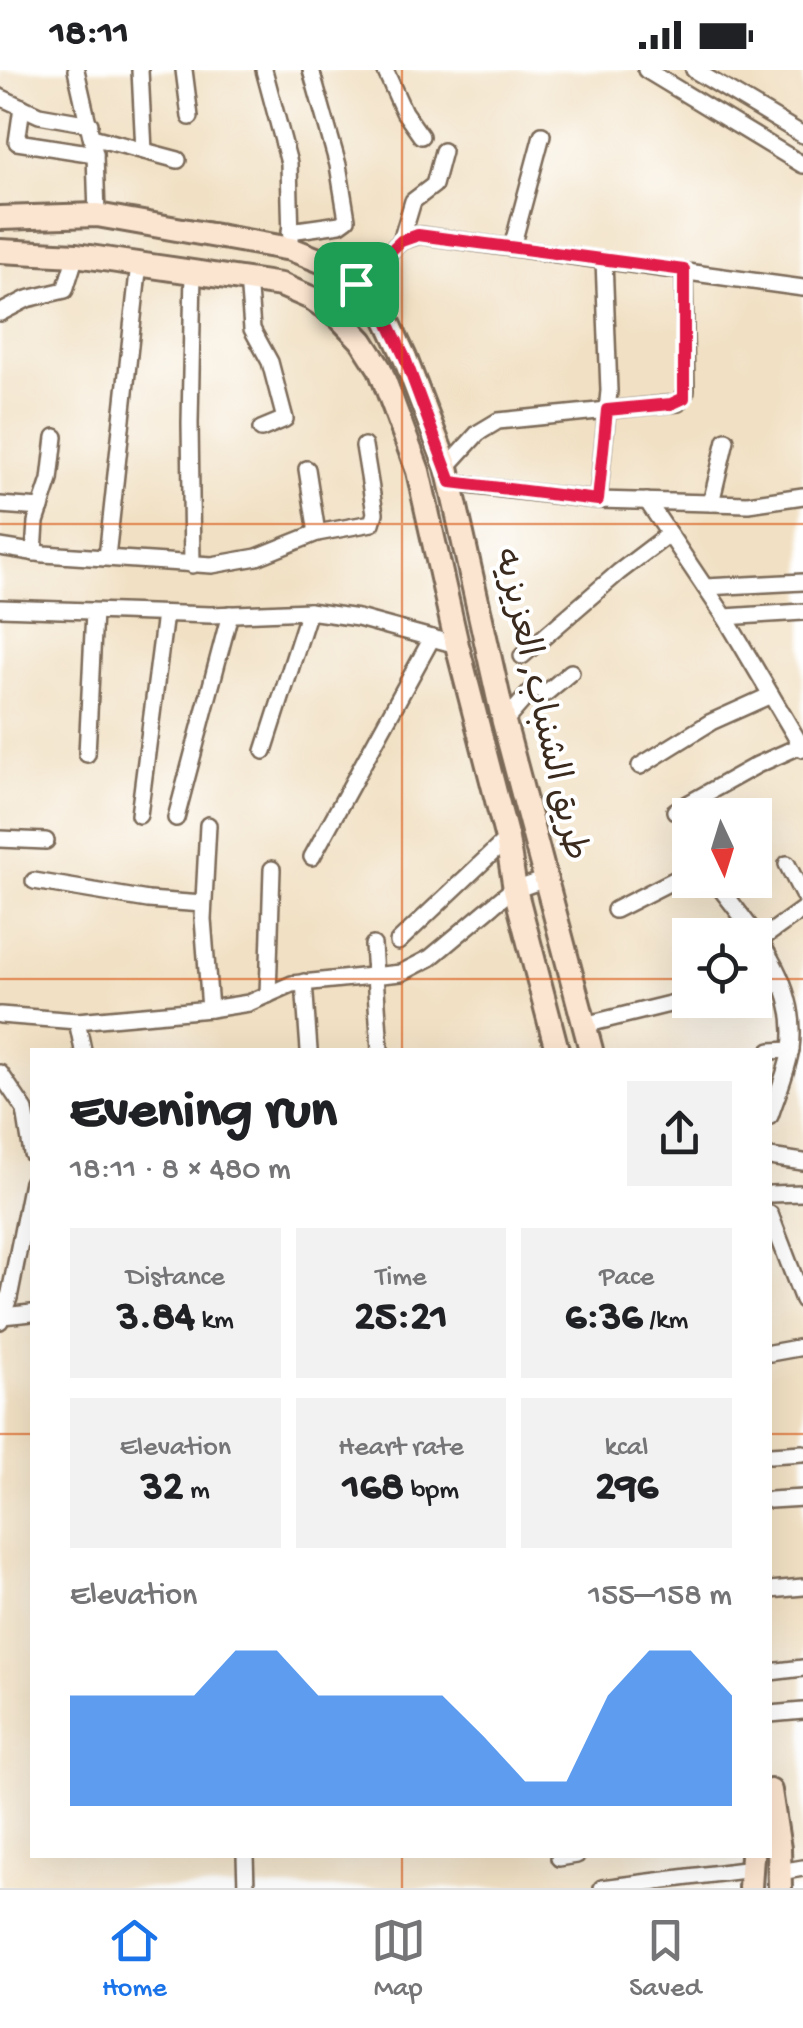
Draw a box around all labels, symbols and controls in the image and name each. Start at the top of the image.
text: 18:11 [50,13,129,57]
pin [314,242,399,327]
icon: arrive [329,257,384,312]
street label: طريق الشنباب, العزيزيه [482,545,594,865]
north arrow [672,798,772,898]
map controls [672,798,772,1018]
button: locate [672,918,772,1018]
button: share [627,1081,732,1186]
text: Evening run [70,1082,337,1146]
text: 18:11 · 8 × 480 m [70,1152,291,1190]
text: Distance [126,1262,225,1295]
text: Time [375,1262,427,1295]
text: Pace [599,1262,654,1295]
text: 3.84 [117,1295,195,1344]
text: 25:21 [354,1295,448,1344]
text: 6:36 [565,1295,643,1344]
text: km [195,1305,234,1338]
text: /km [643,1305,688,1338]
text: Elevation [120,1432,231,1465]
text: Heart rate [338,1432,464,1465]
text: kcal [605,1432,649,1465]
text: 32 [141,1465,183,1514]
text: 168 [343,1465,404,1514]
text: 296 [595,1465,658,1514]
text: m [183,1475,210,1508]
text: bpm [404,1475,459,1508]
text: Elevation [70,1578,197,1616]
text: 155–158 m [588,1578,732,1616]
tab: Home [102,1913,167,2006]
tab: Map [371,1913,426,2006]
tab: Saved [629,1913,701,2006]

